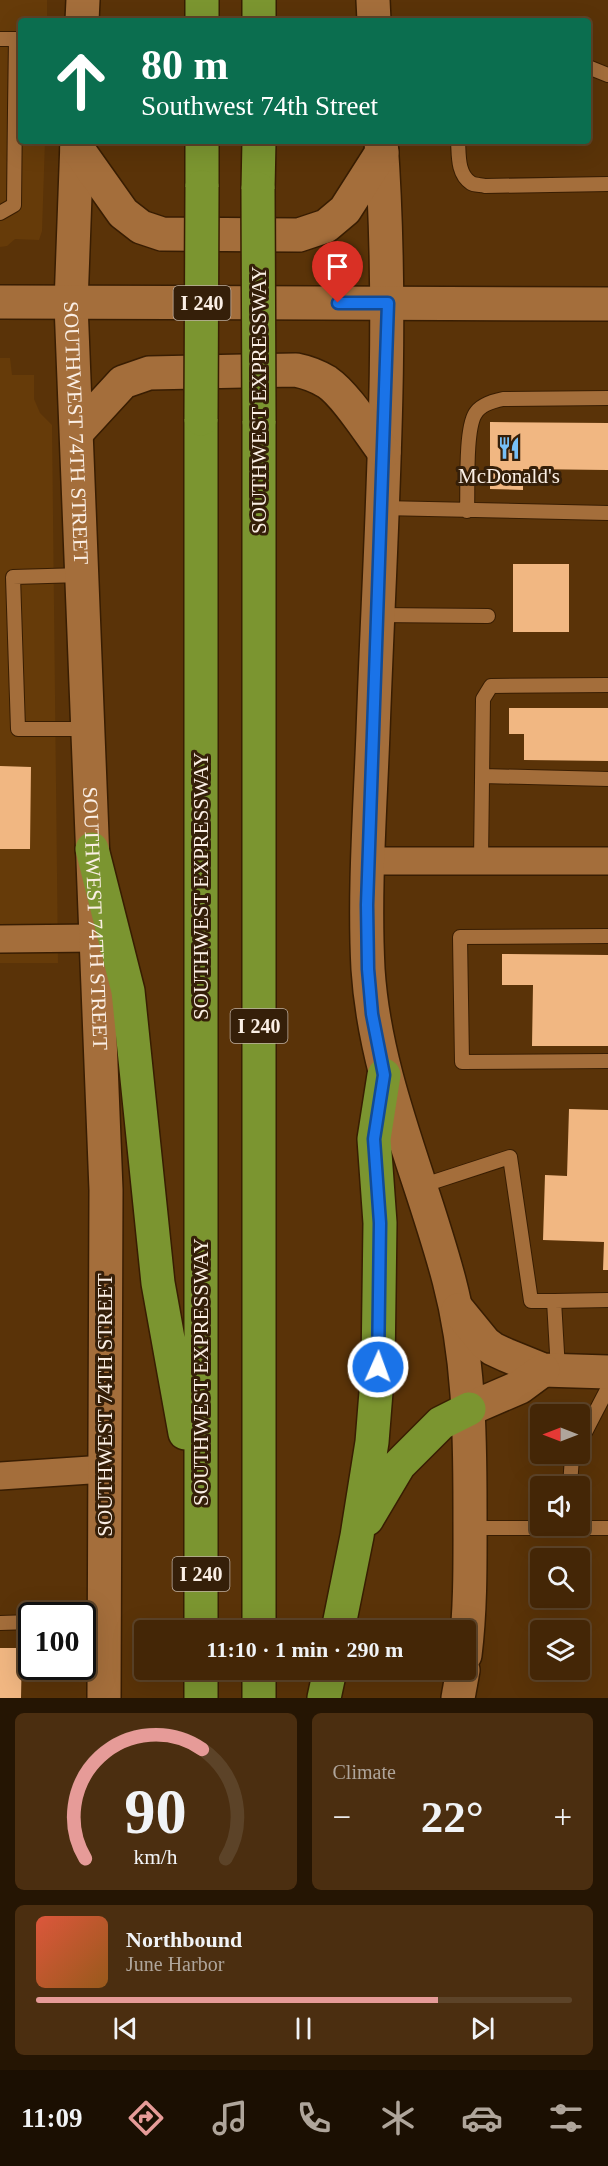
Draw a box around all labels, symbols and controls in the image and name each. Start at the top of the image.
icon: ahead [42,42,120,120]
text: 80 m [141,42,229,88]
text: Southwest 74th Street [141,91,378,121]
pin [312,241,363,303]
icon: arrive [321,250,354,283]
street label: SOUTHWEST EXPRESSWAY [247,266,271,534]
road number: I 240 [174,286,230,320]
street label: SOUTHWEST 74TH STREET [59,301,93,565]
restaurant icon: McDonald's [496,435,522,461]
place label: McDonald's [458,464,560,488]
street label: SOUTHWEST EXPRESSWAY [189,752,213,1020]
street label: SOUTHWEST 74TH STREET [78,786,112,1051]
road number: I 240 [230,1009,288,1043]
street label: SOUTHWEST EXPRESSWAY [189,1238,213,1506]
street label: SOUTHWEST 74TH STREET [93,1273,117,1537]
position arrow [346,1335,410,1399]
north arrow [530,1404,590,1464]
map controls [530,1404,590,1680]
button: sound [530,1476,590,1536]
button: search [530,1548,590,1608]
road number: I 240 [172,1557,230,1591]
speed limit sign: 100 [18,1602,96,1680]
button: layers [530,1620,590,1680]
text: 11:10 · 1 min · 290 m [207,1637,403,1662]
text: Climate [333,1761,396,1783]
text: 90 [125,1777,187,1846]
text: 22° [421,1792,484,1842]
text: − [333,1799,351,1835]
text: + [553,1799,572,1835]
text: km/h [134,1845,178,1869]
text: Northbound [126,1927,242,1952]
text: June Harbor [126,1953,224,1975]
icon: previous [109,2012,142,2045]
icon: pause [287,2012,320,2045]
icon: next [466,2012,499,2045]
icon: directions [125,2097,167,2139]
icon: music [209,2097,251,2139]
icon: phone [293,2097,335,2139]
icon: climate [377,2097,419,2139]
icon: car [461,2097,503,2139]
icon: filters [545,2097,587,2139]
text: 11:09 [21,2103,83,2133]

